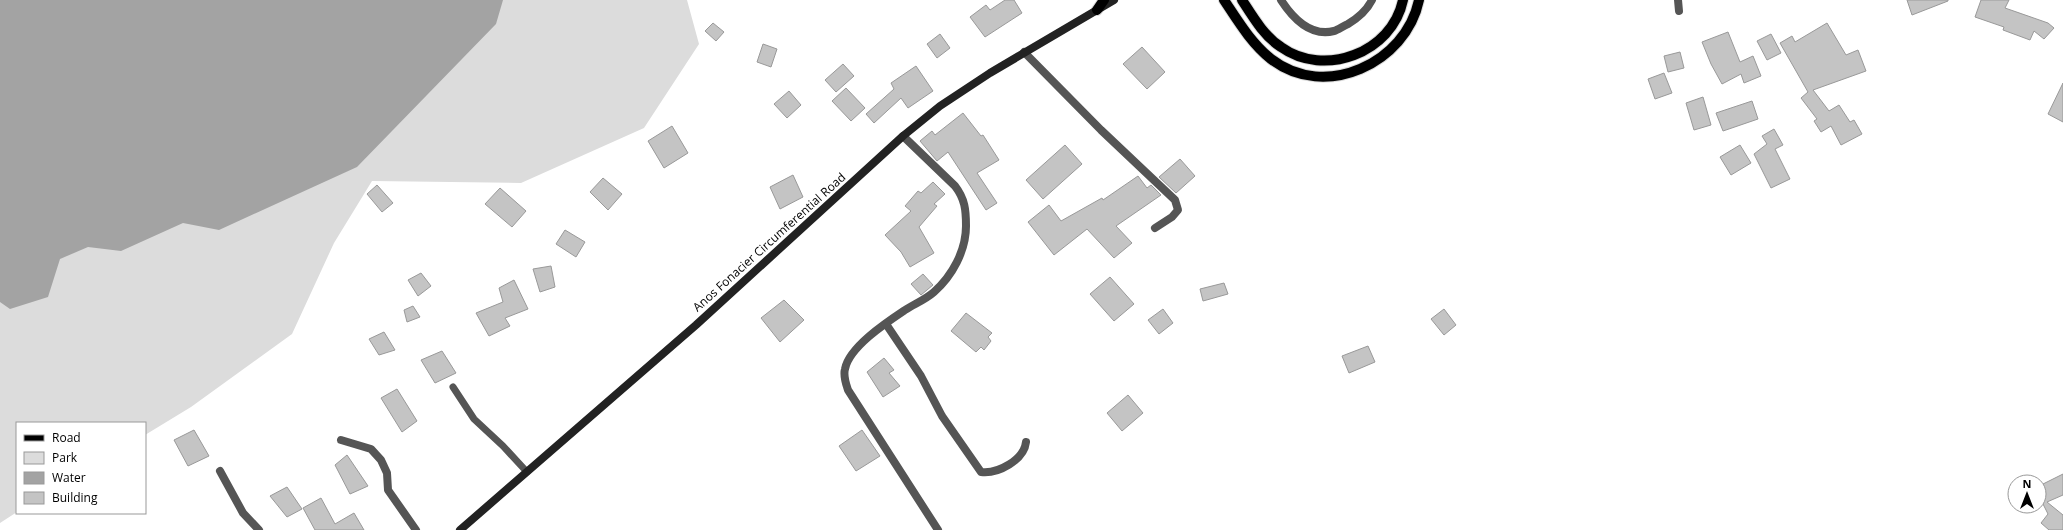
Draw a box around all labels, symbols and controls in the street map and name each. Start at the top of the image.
street label: Anos Fonacier Circumferential Road [689,169,849,315]
legend [16,422,146,514]
text: Road [52,429,81,446]
text: Park [52,449,78,466]
text: Water [52,469,86,486]
north arrow [2007,474,2047,514]
text: N [2023,476,2031,491]
text: Building [52,489,98,506]

